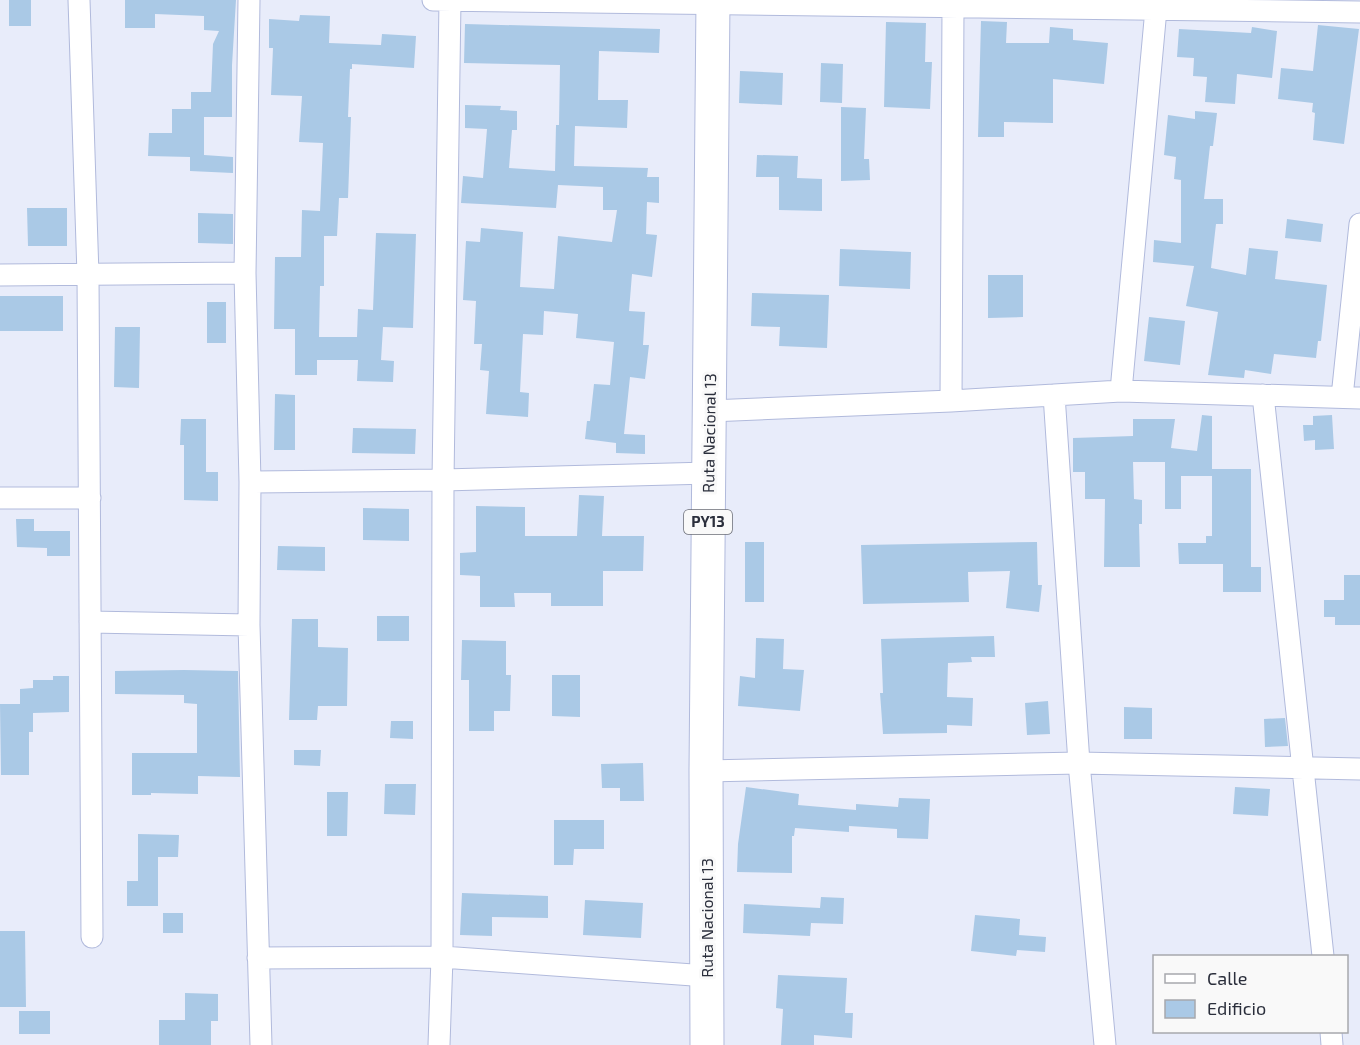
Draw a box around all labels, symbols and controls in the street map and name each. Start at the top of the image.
street label: Ruta Nacional 13 [698,373,719,493]
road number: PY13 [684,510,732,534]
street label: Ruta Nacional 13 [697,858,716,978]
legend [1153,955,1348,1033]
text: Calle [1207,967,1248,989]
text: Edificio [1207,997,1266,1019]

